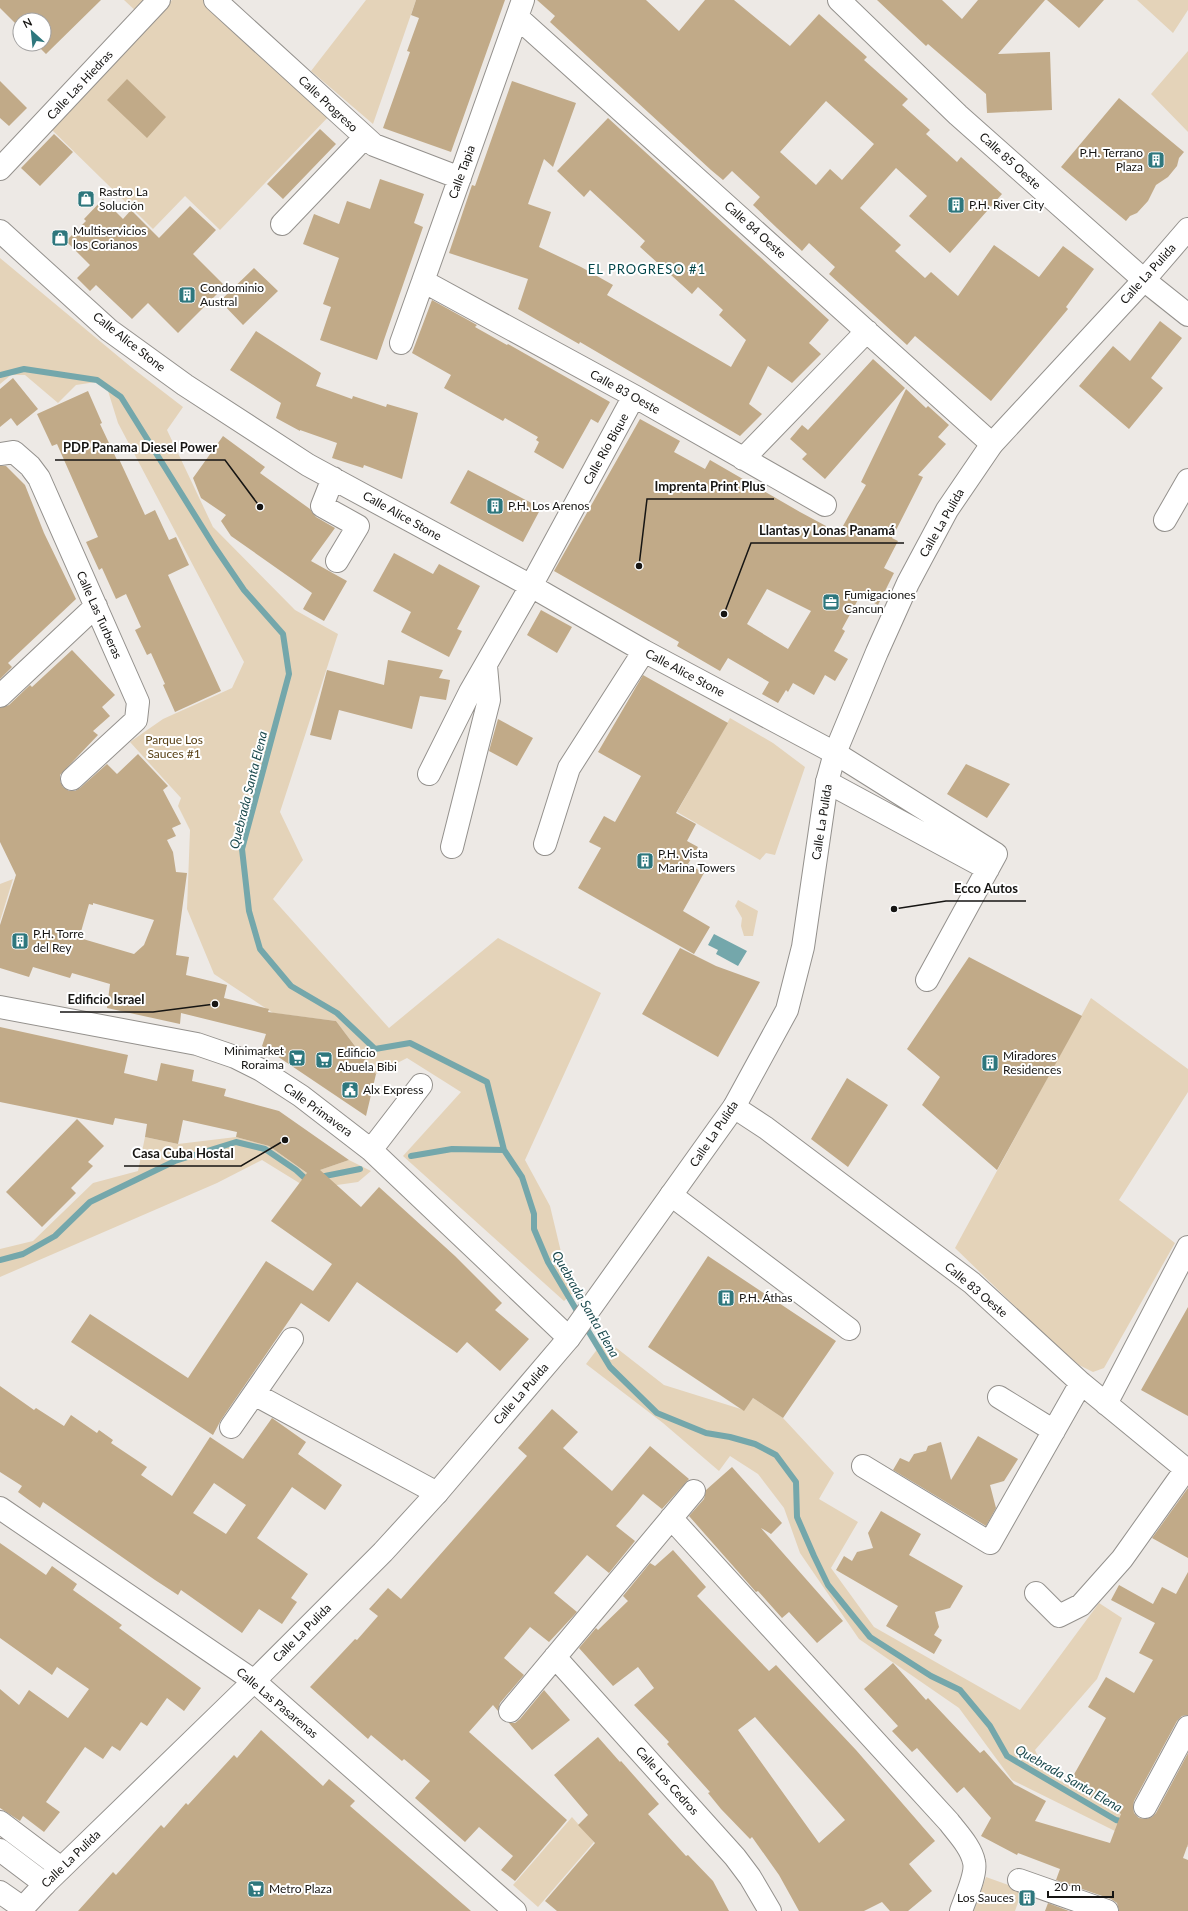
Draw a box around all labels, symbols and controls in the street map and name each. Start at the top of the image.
north arrow [12,12,52,52]
text: N [21,15,34,30]
street label: Calle Las Hiedras [43,47,116,123]
street label: Calle Progreso [296,72,361,135]
street label: Calle 85 Oeste [976,129,1044,192]
street label: Calle Tapia [445,143,478,201]
place label: P.H. Terrano Plaza [1079,145,1143,174]
building icon: P.H. Terrano Plaza [1146,150,1166,170]
place label: Rastro La Solución [99,184,148,213]
shop icon: Rastro La Solución [76,189,96,209]
building icon: P.H. River City [946,195,966,215]
place label: P.H. River City [969,197,1045,212]
street label: Calle 84 Oeste [721,198,789,261]
place label: Multiservicios los Corianos [73,223,147,252]
shop icon: Multiservicios los Corianos [50,228,70,248]
street label: Calle La Pulida [1116,240,1179,307]
district label: EL PROGRESO #1 [588,261,706,277]
place label: Condominio Austral [200,280,264,309]
building icon: Condominio Austral [177,285,197,305]
street label: Calle Alice Stone [90,309,169,375]
street label: Calle 83 Oeste [588,366,663,417]
street label: Calle Río Bique [580,410,631,487]
callout: PDP Panama Diesel Power [55,435,225,460]
text: PDP Panama Diesel Power [63,439,217,455]
callout: Imprenta Print Plus [647,474,774,499]
text: Imprenta Print Plus [654,478,766,494]
street label: Calle La Pulida [916,486,967,560]
street label: Calle Alice Stone [360,488,444,543]
building icon: P.H. Los Arenos [485,496,505,516]
place label: P.H. Los Arenos [508,498,590,513]
callout: Llantas y Lonas Panamá [751,518,904,543]
text: Llantas y Lonas Panamá [759,522,895,538]
street label: Calle Las Turberas [73,569,126,661]
place label: Fumigaciones Cancun [844,587,916,616]
office icon: Fumigaciones Cancun [821,592,841,612]
street label: Calle Alice Stone [643,645,728,700]
water label: Quebrada Santa Elena [226,729,270,851]
park label: Parque Los Sauces #1 [145,732,203,761]
street label: Calle La Pulida [808,783,835,861]
place label: P.H. Vista Marina Towers [658,846,735,875]
building icon: P.H. Vista Marina Towers [635,851,655,871]
callout: Ecco Autos [946,876,1026,901]
text: Ecco Autos [954,880,1018,896]
place label: P.H. Torre del Rey [33,926,84,955]
building icon: P.H. Torre del Rey [10,931,30,951]
callout: Edificio Israel [60,987,153,1012]
text: Edificio Israel [68,991,144,1007]
place label: Minimarket Roraima [224,1043,285,1072]
place label: Edificio Abuela Bibi [337,1045,397,1074]
supermarket icon: Minimarket Roraima [287,1048,307,1068]
place label: Miradores Residences [1003,1048,1061,1077]
supermarket icon: Edificio Abuela Bibi [314,1050,334,1070]
building icon: Miradores Residences [980,1053,1000,1073]
street label: Calle Primavera [281,1080,356,1140]
public building icon: Alx Express [340,1080,360,1100]
place label: Alx Express [363,1082,423,1097]
street label: Calle La Pulida [686,1098,741,1170]
callout: Casa Cuba Hostal [124,1141,241,1166]
text: Casa Cuba Hostal [132,1145,234,1161]
water label: Quebrada Santa Elena [549,1248,623,1361]
street label: Calle 83 Oeste [942,1259,1011,1320]
building icon: P.H. Áthas [716,1288,736,1308]
place label: P.H. Áthas [739,1290,792,1305]
street label: Calle La Pulida [490,1360,551,1427]
street label: Calle La Pulida [269,1600,334,1665]
street label: Calle Las Pasarenas [233,1664,321,1741]
water label: Quebrada Santa Elena [1013,1741,1126,1815]
street label: Calle Los Cedros [633,1743,702,1818]
street label: Calle La Pulida [38,1827,103,1891]
scale bar [1048,1873,1113,1899]
supermarket icon: Metro Plaza [246,1879,266,1899]
text: 20 m [1054,1879,1081,1894]
place label: Metro Plaza [269,1881,332,1896]
building icon: Los Sauces [1017,1888,1037,1908]
place label: Los Sauces [957,1890,1014,1905]

